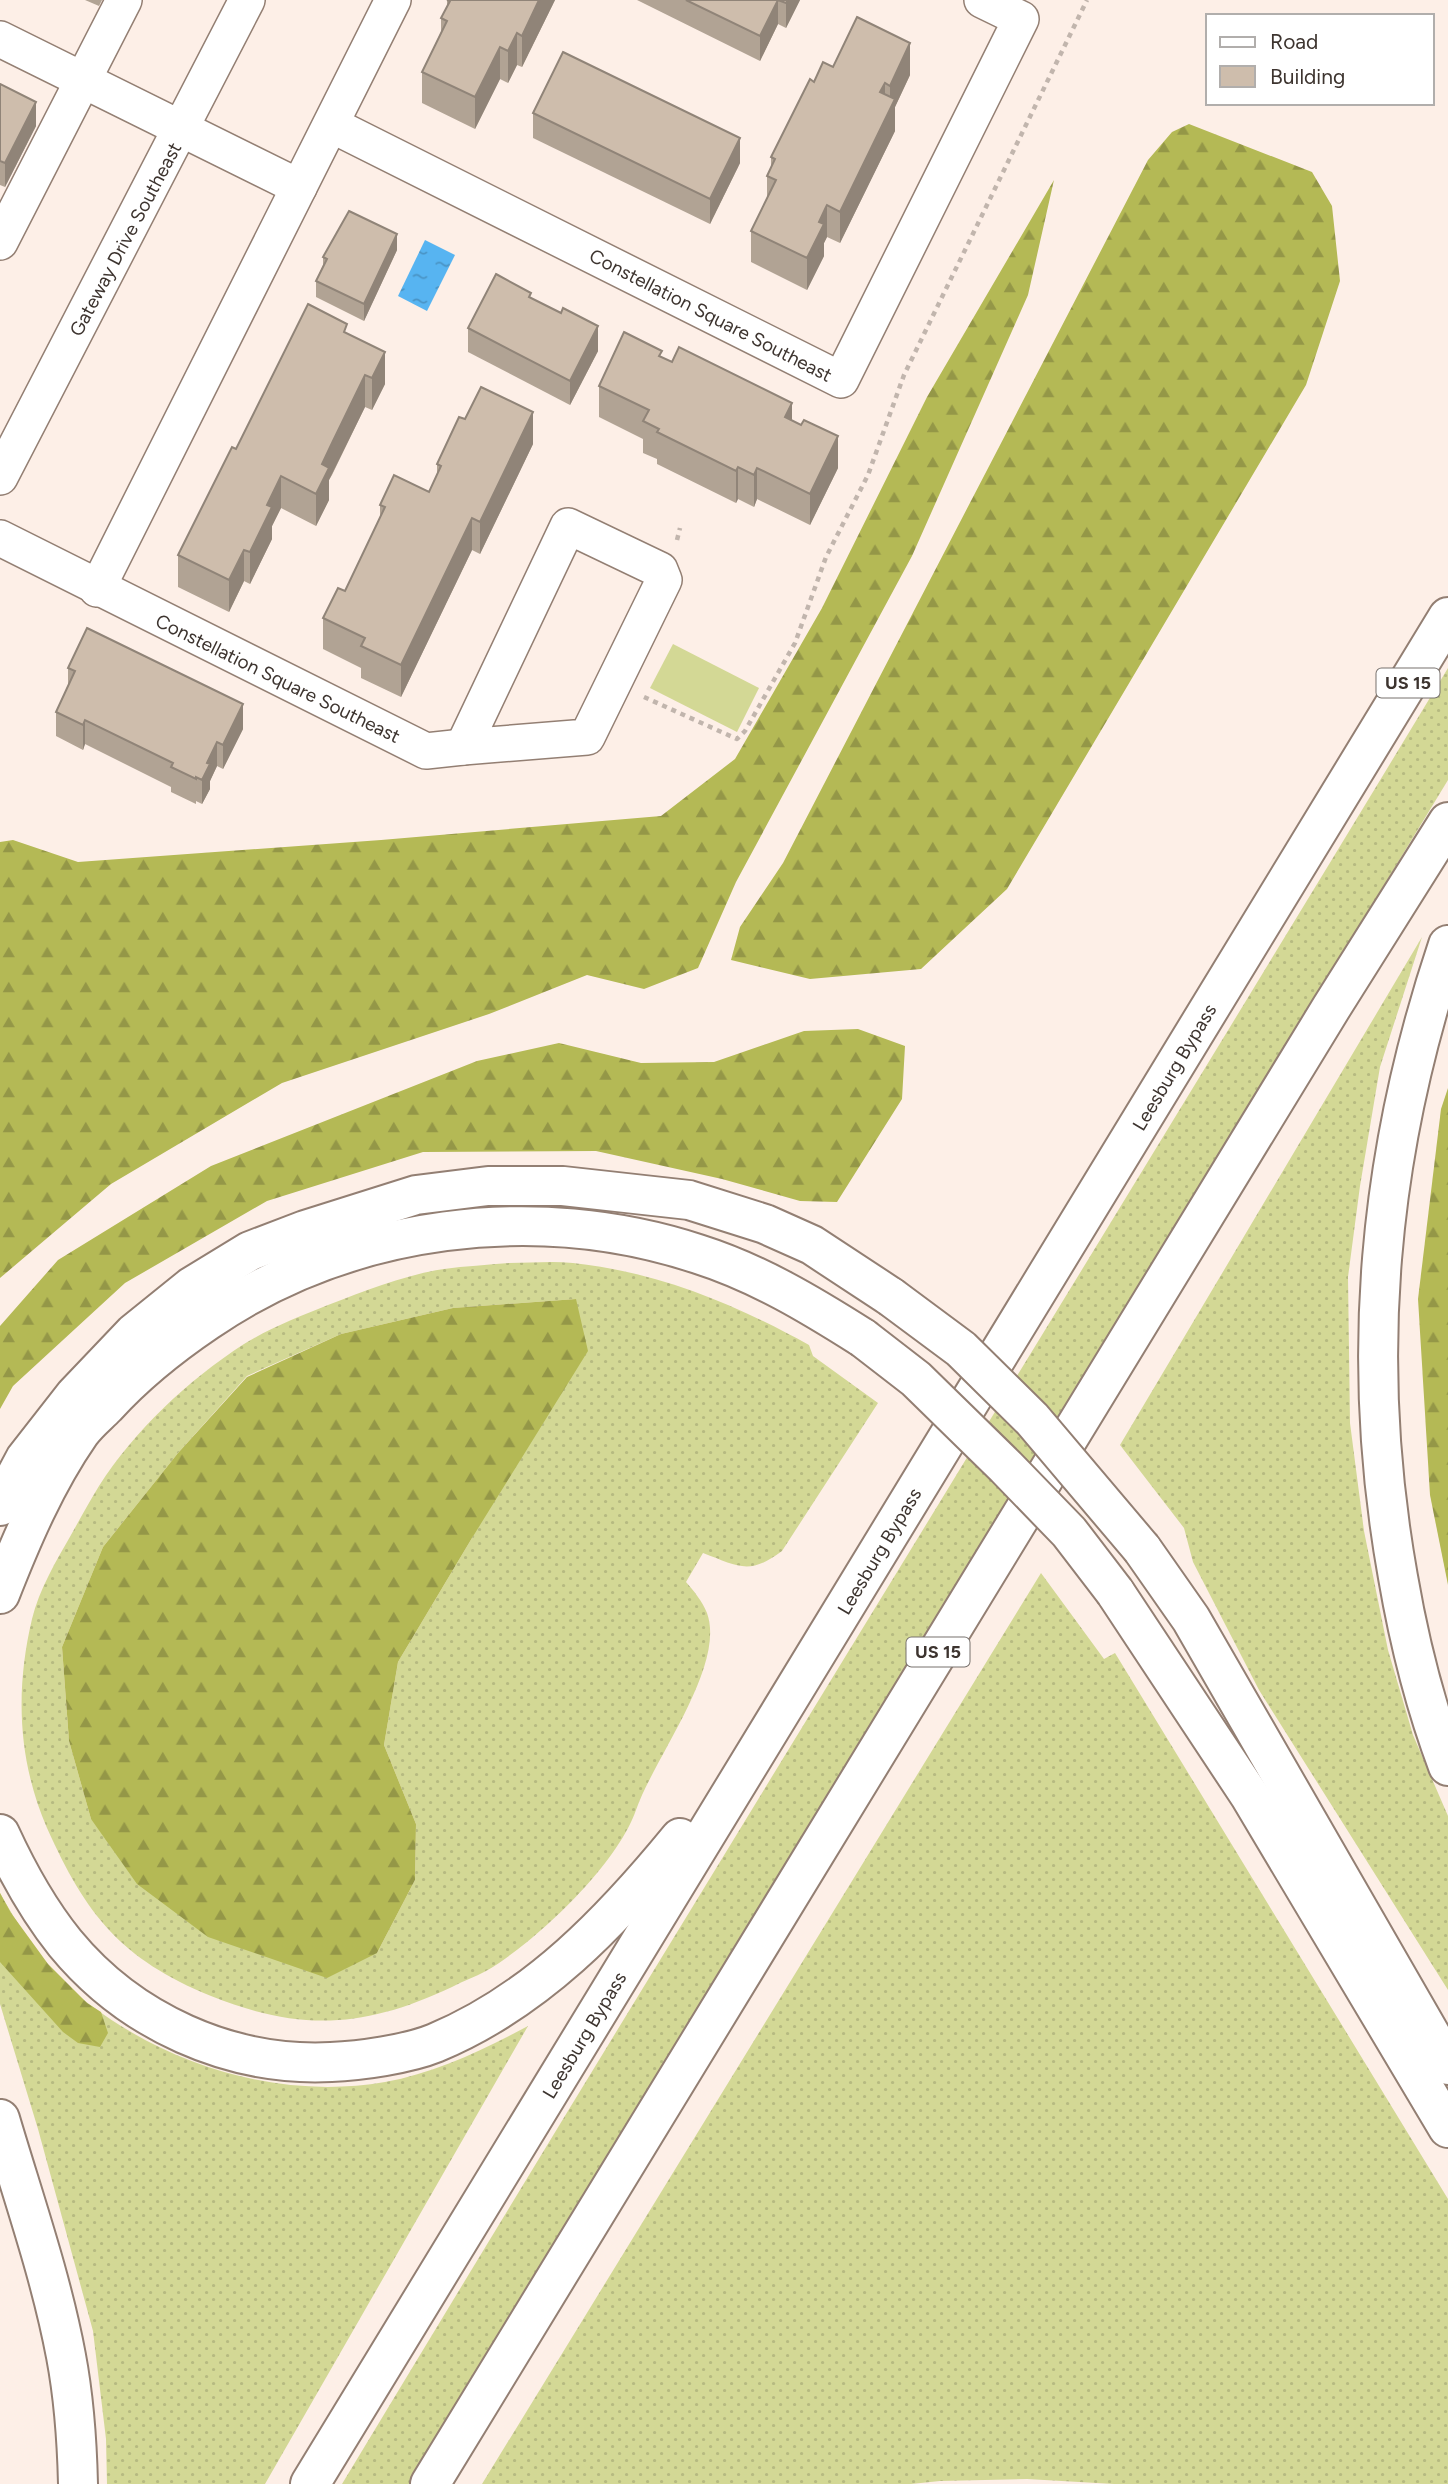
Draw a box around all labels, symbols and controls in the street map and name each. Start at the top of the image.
legend [1206,14,1434,105]
text: Road [1270,29,1318,54]
text: Building [1270,64,1345,89]
street label: Gateway Drive Southeast [65,138,186,340]
street label: Constellation Square Southeast [586,244,836,387]
street label: Constellation Square Southeast [152,609,404,748]
road number: US 15 [1376,668,1440,698]
street label: Leesburg Bypass [1128,1000,1221,1135]
street label: Leesburg Bypass [833,1484,926,1619]
road number: US 15 [906,1638,970,1666]
street label: Leesburg Bypass [538,1968,631,2103]

